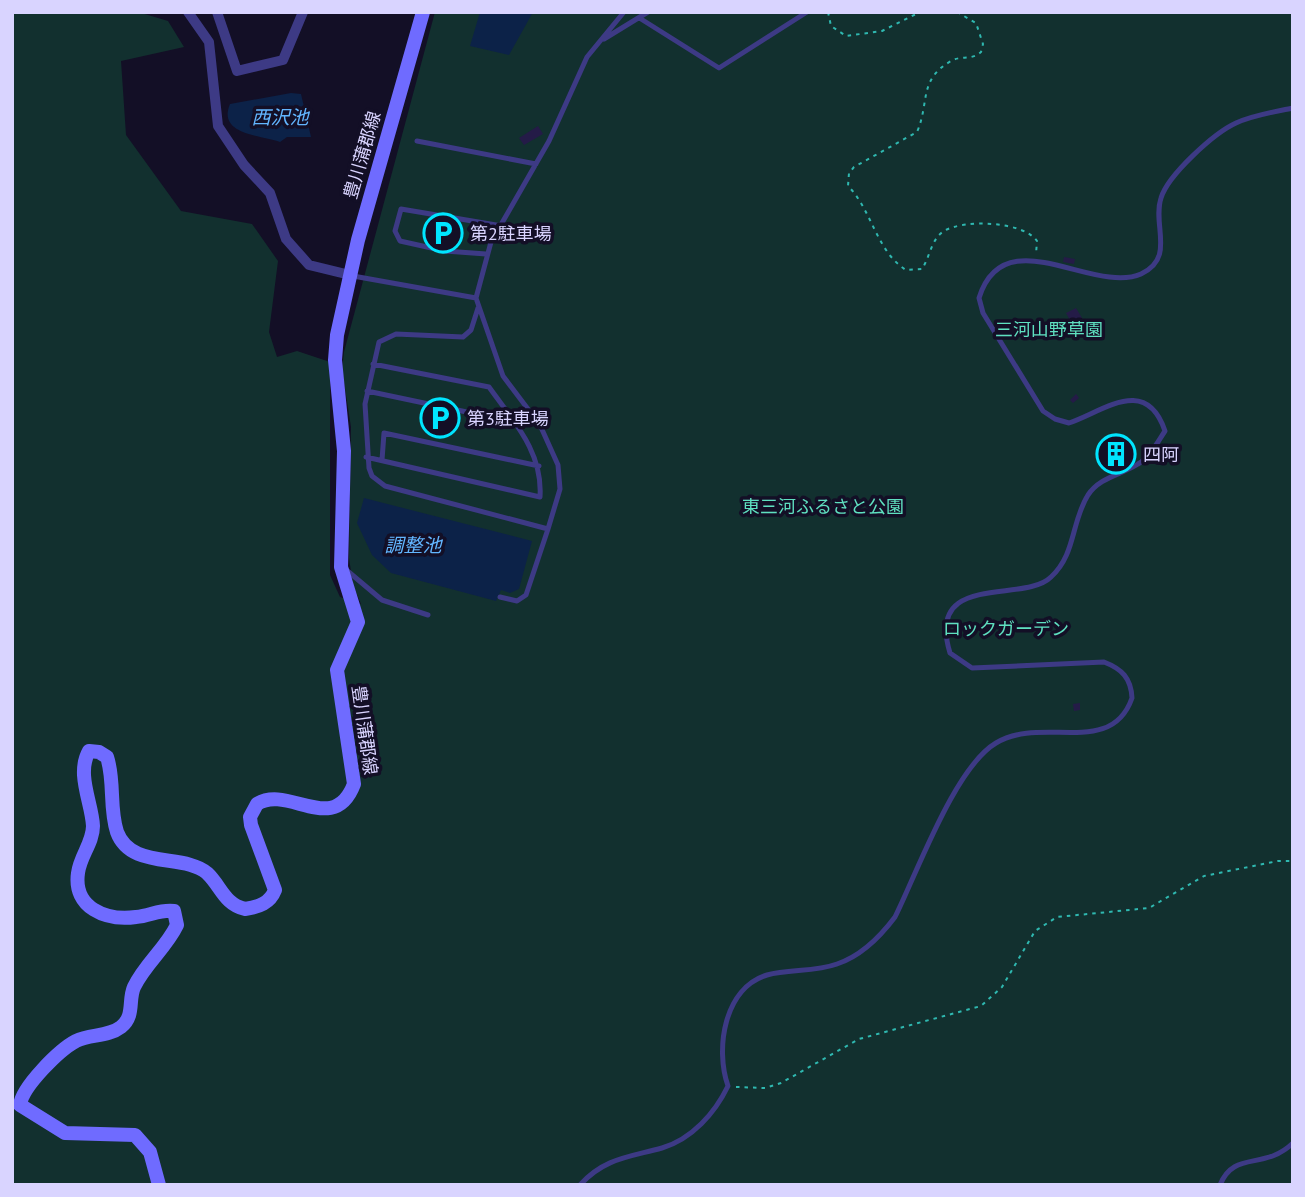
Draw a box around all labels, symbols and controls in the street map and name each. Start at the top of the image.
water label: 西沢池 [251,105,310,129]
street label: 豊川蒲郡線 [339,109,385,201]
parking icon: 第2駐車場 [422,212,464,254]
place label: 第2駐車場 [470,222,552,245]
park label: 三河山野草園 [995,318,1103,341]
parking icon: 第3駐車場 [419,397,461,439]
place label: 第3駐車場 [467,407,549,430]
building icon: 四阿 [1095,433,1137,475]
place label: 四阿 [1143,443,1179,466]
park label: 東三河ふるさと公園 [742,495,904,518]
water label: 調整池 [384,533,443,557]
park label: ロックガーデン [943,617,1069,640]
street label: 豊川蒲郡線 [347,684,383,776]

